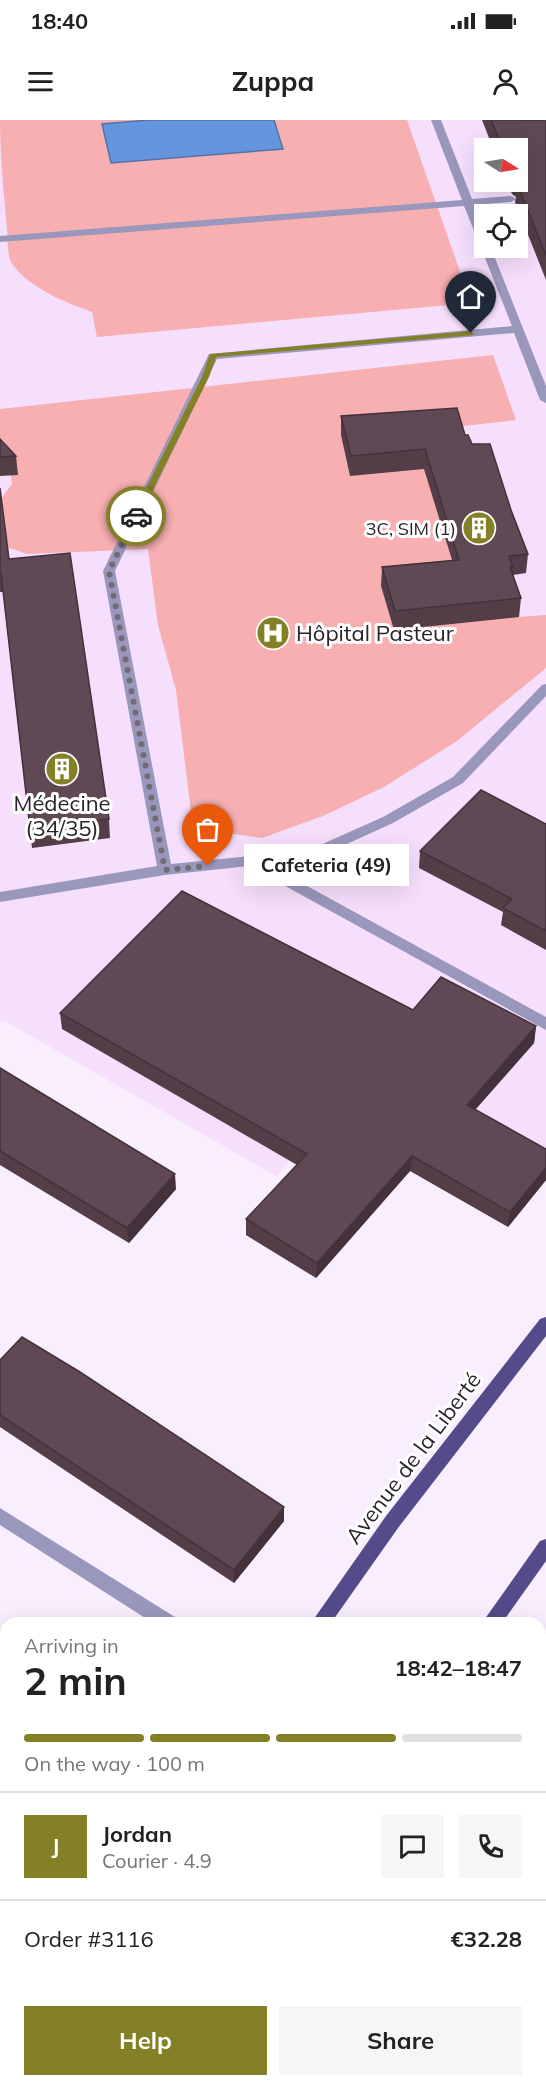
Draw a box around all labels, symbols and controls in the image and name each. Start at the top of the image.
text: 18:40 [30,7,88,35]
text: Zuppa [232,64,314,98]
icon: menu [24,65,57,98]
icon: person [489,65,522,98]
north arrow [474,138,528,192]
map controls [474,138,528,258]
button: locate [474,204,528,258]
pin [445,271,496,333]
icon: home [454,280,487,313]
courier [106,486,166,546]
icon: car [120,500,153,533]
building icon: 3C, SIM (1) [461,510,497,546]
place label: 3C, SIM (1) [366,517,456,540]
hospital icon: Hôpital Pasteur [255,615,291,651]
place label: Hôpital Pasteur [296,619,454,647]
building icon: Médecine (34/35) [44,751,80,787]
place label: Médecine (34/35) [14,789,111,842]
pin [182,804,233,866]
icon: bag [191,813,224,846]
callout: Cafeteria (49) [244,845,409,887]
text: Cafeteria (49) [261,852,392,877]
street label: Avenue de la Liberté [339,1367,487,1549]
text: Arriving in [24,1633,119,1658]
text: 18:42–18:47 [394,1654,522,1682]
text: 2 min [24,1656,127,1705]
text: On the way · 100 m [24,1751,205,1776]
button: chat [381,1815,444,1878]
button: phone [459,1815,522,1878]
text: Jordan [102,1820,172,1848]
text: J [52,1832,59,1860]
text: Courier · 4.9 [102,1848,212,1873]
text: Order #3116 [24,1925,154,1953]
text: €32.28 [451,1925,522,1953]
button: Help [24,2006,267,2075]
button: Share [279,2006,522,2075]

